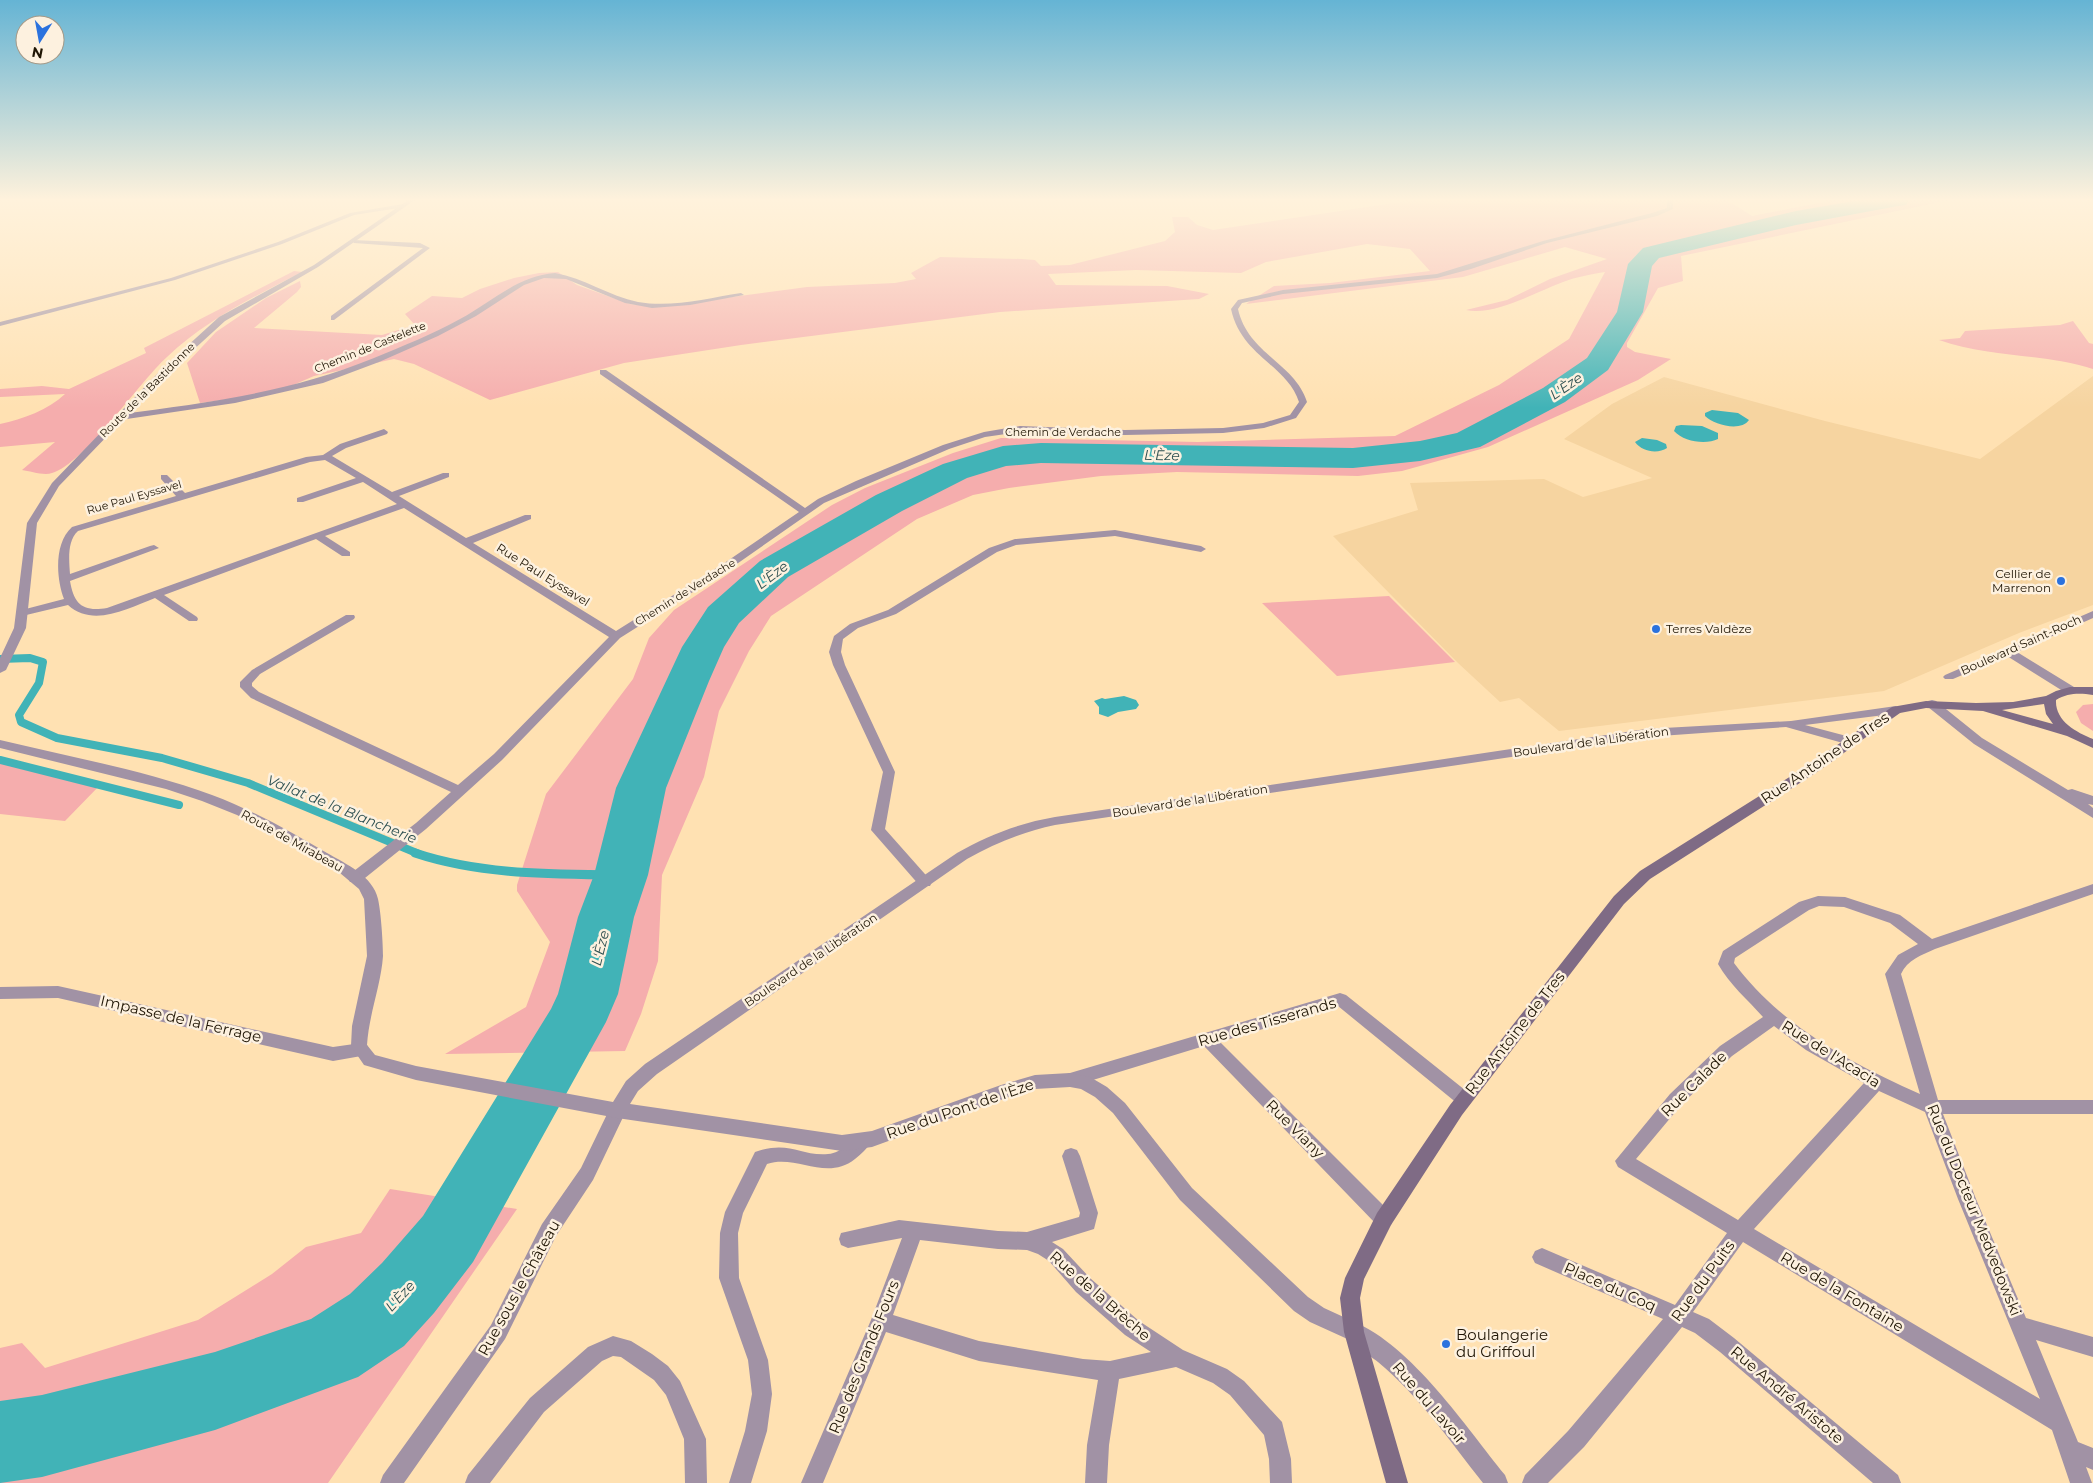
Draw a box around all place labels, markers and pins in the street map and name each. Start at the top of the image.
place label: Cellier de Marrenon [1992,566,2051,595]
marker: Cellier de Marrenon [2055,575,2067,587]
place label: Terres Valdèze [1666,621,1752,636]
marker: Terres Valdèze [1650,623,1662,635]
place label: Boulangerie du Griffoul [1456,1325,1548,1361]
marker: Boulangerie du Griffoul [1440,1338,1452,1350]

